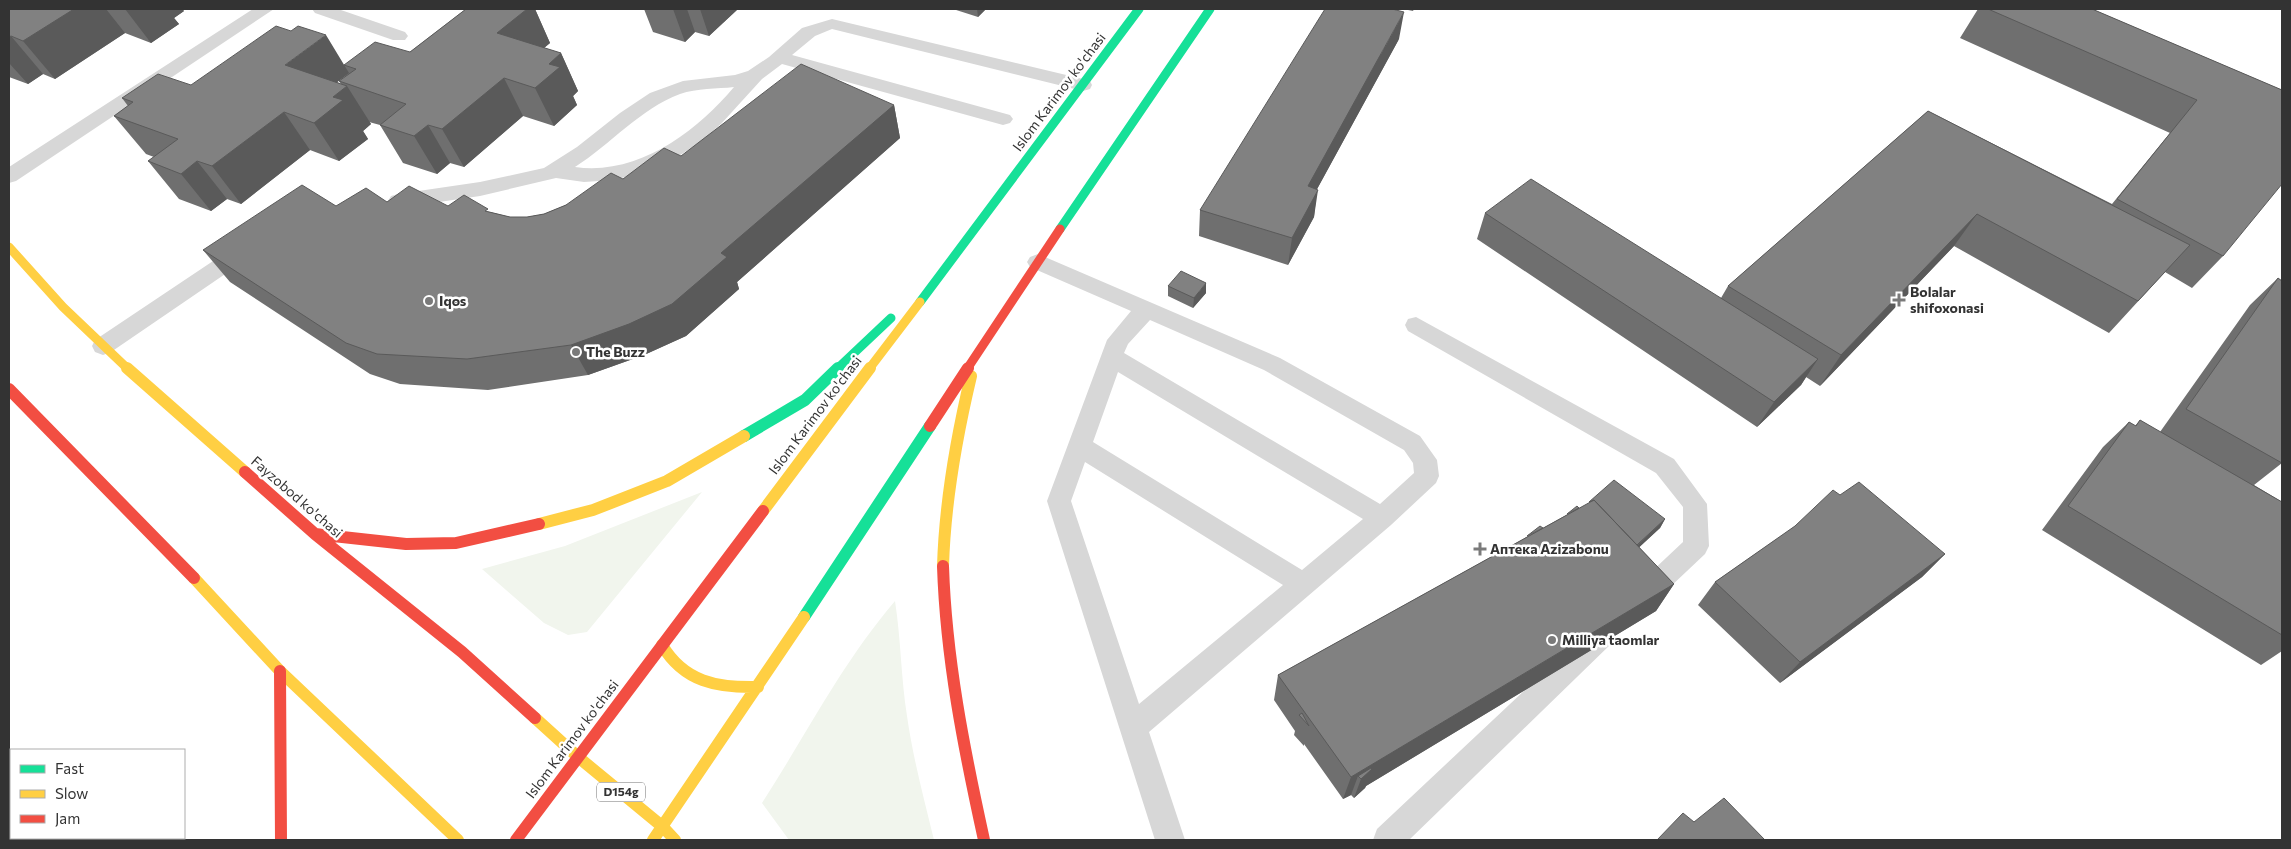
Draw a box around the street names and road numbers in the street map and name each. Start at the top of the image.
street label: Islom Karimov ko'chasi [1009,29,1109,154]
street label: Islom Karimov ko'chasi [765,352,865,477]
street label: Fayzobod ko'chasi [248,452,347,541]
street label: Islom Karimov ko'chasi [522,676,622,801]
road number: D154g [597,782,645,802]

